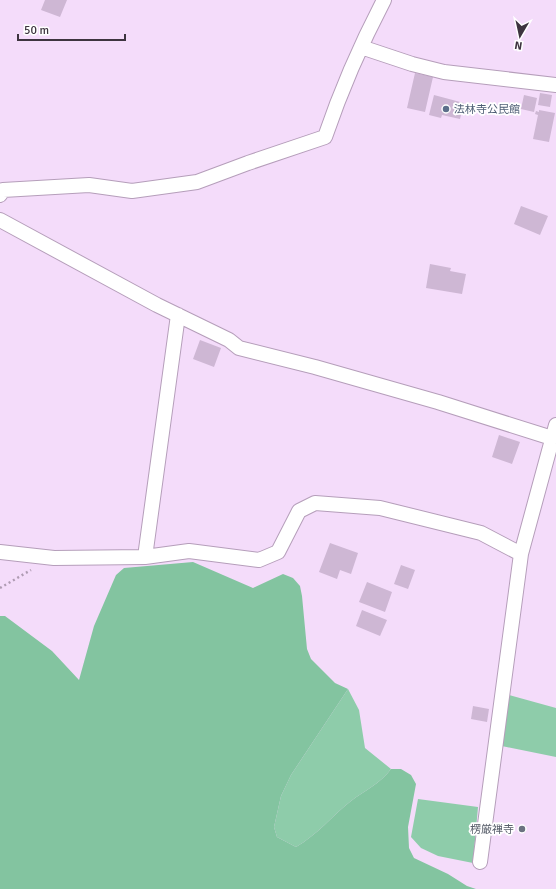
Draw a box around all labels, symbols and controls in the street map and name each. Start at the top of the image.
scale bar [18,16,125,42]
north arrow [500,16,540,56]
text: 50 m [24,23,49,38]
text: N [514,38,523,52]
place label: 法林寺公民館 [454,103,520,116]
marker: 法林寺公民館 [441,104,451,114]
place label: 楞厳禅寺 [470,823,514,836]
marker: 楞厳禅寺 [517,824,527,834]

